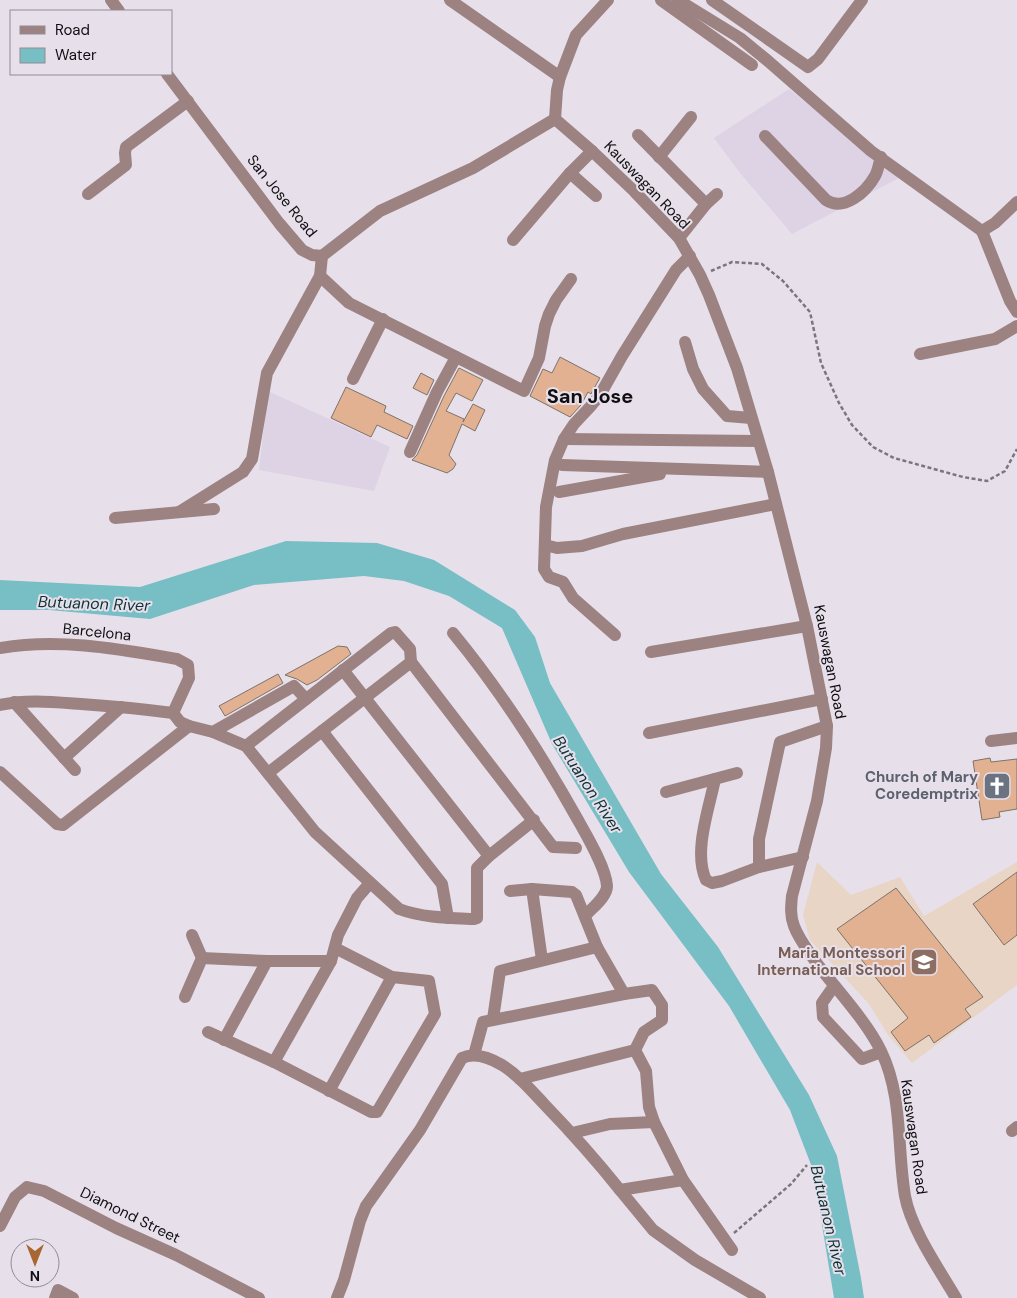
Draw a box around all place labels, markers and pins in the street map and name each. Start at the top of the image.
place label: Church of Mary Coredemptrix [865,767,978,804]
church icon: Church of Mary Coredemptrix [982,771,1012,801]
place label: Maria Montessori International School [757,943,905,980]
school or university icon: Maria Montessori International School [909,947,939,977]

